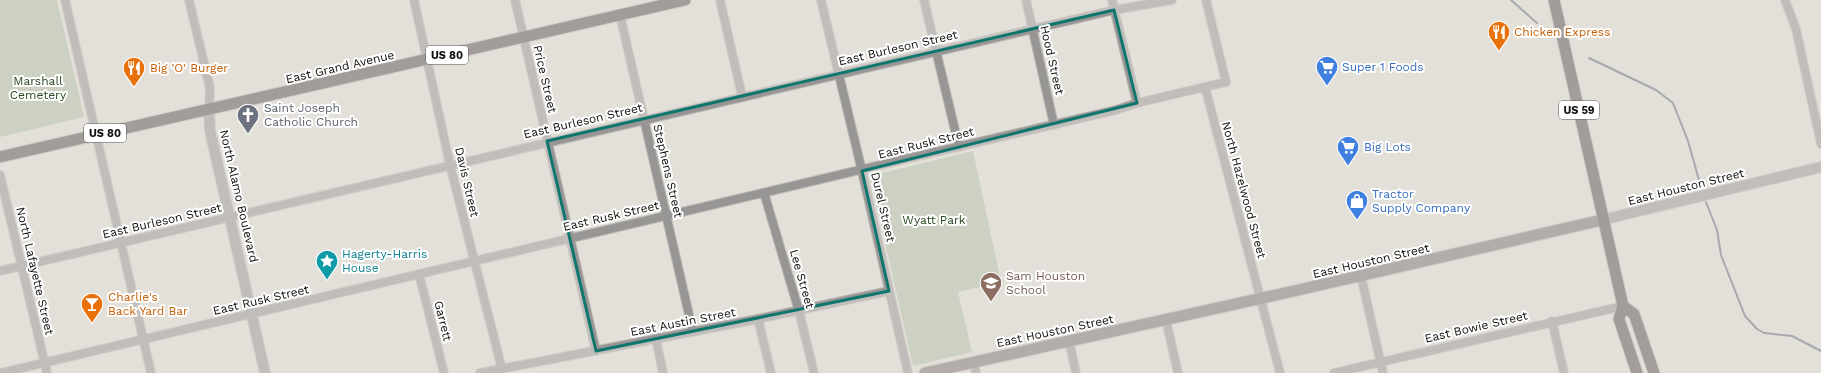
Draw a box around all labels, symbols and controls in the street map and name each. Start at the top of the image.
restaurant icon: Chicken Express [1486,19,1512,52]
street label: Hood Street [1037,24,1067,96]
place label: Chicken Express [1514,25,1610,39]
street label: East Burleson Street [837,27,959,69]
street label: Price Street [530,44,560,114]
road number: US 80 [426,46,468,64]
street label: East Grand Avenue [284,48,396,86]
supermarket icon: Super 1 Foods [1314,54,1340,87]
restaurant icon: Big 'O' Burger [121,55,147,88]
place label: Super 1 Foods [1342,60,1424,74]
place label: Big 'O' Burger [150,61,228,75]
park label: Marshall Cemetery [10,74,67,102]
street label: East Burleson Street [522,100,644,142]
place label: Saint Joseph Catholic Church [264,101,358,129]
road number: US 59 [1559,101,1599,119]
church icon: Saint Joseph Catholic Church [235,102,261,135]
street label: North Hazelwood Street [1219,120,1269,260]
street label: Stephens Street [650,123,686,219]
road number: US 80 [84,124,126,142]
street label: East Rusk Street [877,124,975,162]
street label: North Alamo Boulevard [217,128,261,264]
supermarket icon: Big Lots [1335,134,1361,167]
place label: Big Lots [1364,140,1411,154]
street label: Davis Street [452,146,482,218]
street label: East Houston Street [1626,166,1746,208]
street label: Durel Street [868,171,898,243]
place label: Tractor Supply Company [1372,187,1471,215]
shop icon: Tractor Supply Company [1344,188,1370,221]
street label: East Rusk Street [562,198,660,234]
street label: East Burleson Street [101,200,223,242]
street label: North Lafayette Street [13,206,57,336]
park label: Wyatt Park [902,213,966,227]
street label: East Houston Street [1311,241,1431,281]
place label: Hagerty-Harris House [342,247,427,275]
place icon: Hagerty-Harris House [314,248,340,281]
street label: Lee Street [787,248,817,310]
place label: Sam Houston School [1006,269,1085,297]
school or university icon: Sam Houston School [978,270,1004,303]
street label: East Rusk Street [212,282,310,318]
place label: Charlie's Back Yard Bar [108,290,188,318]
bar icon: Charlie's Back Yard Bar [79,291,105,324]
street label: Garrett [431,299,455,343]
street label: East Austin Street [629,305,737,339]
street label: East Bowie Street [1423,308,1529,346]
street label: East Houston Street [995,312,1115,350]

